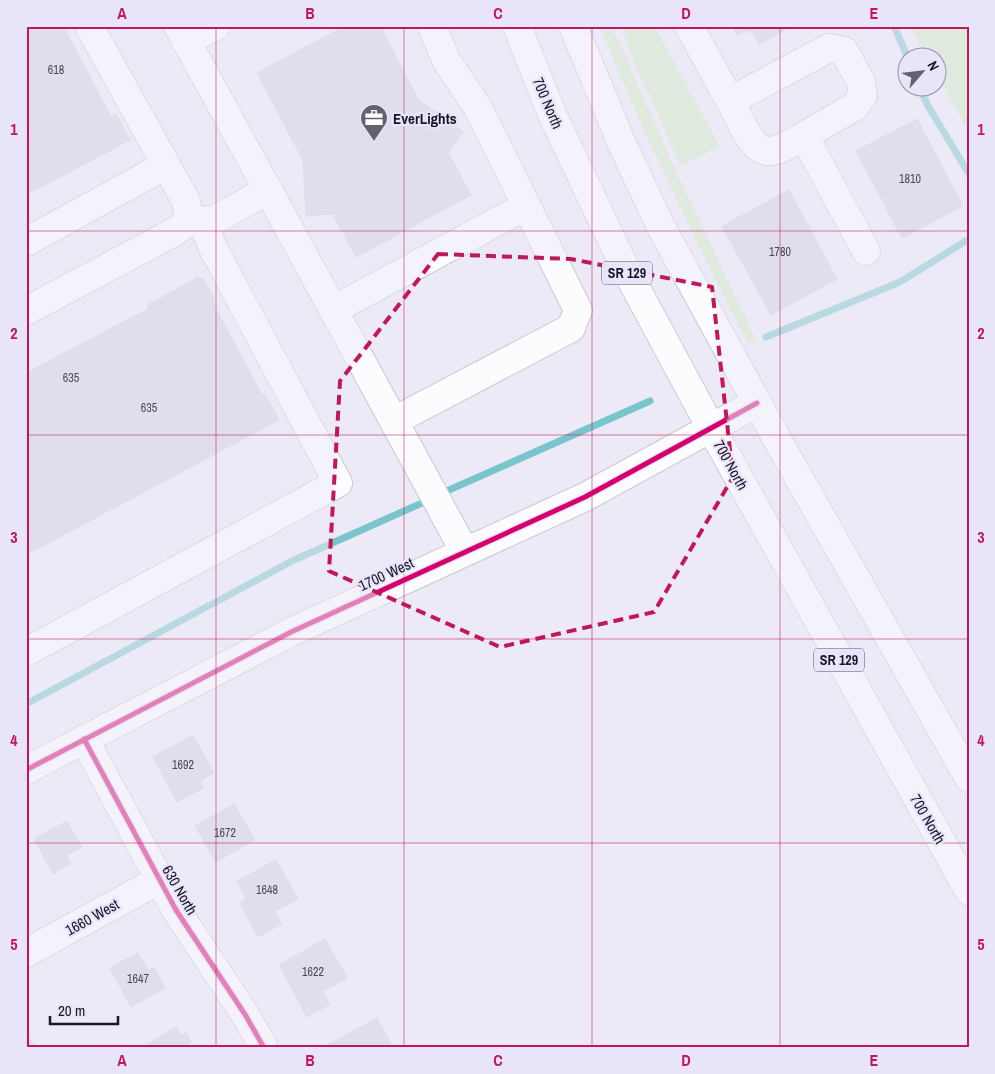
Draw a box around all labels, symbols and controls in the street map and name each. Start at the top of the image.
text: A [117,2,127,24]
text: B [305,2,315,24]
text: C [493,2,503,24]
text: D [681,2,691,24]
text: E [870,2,879,24]
north arrow [898,48,948,98]
text: N [924,58,943,74]
house number: 618 [48,62,64,78]
street label: 700 North [528,74,568,132]
office icon: EverLights [359,103,389,142]
place label: EverLights [393,108,457,129]
text: 1 [10,118,18,140]
text: 1 [977,118,985,140]
house number: 1810 [899,171,921,187]
house number: 1780 [769,244,791,260]
road number: SR 129 [602,262,652,284]
text: 2 [10,322,18,344]
text: 2 [977,322,985,344]
house number: 635 [63,370,80,386]
house number: 635 [141,400,158,416]
street label: 700 North [709,436,753,494]
text: 3 [10,526,18,548]
text: 3 [977,526,985,548]
street label: 1700 West [355,552,418,596]
road number: SR 129 [814,648,864,672]
text: 4 [10,729,18,751]
text: 4 [977,729,985,751]
house number: 1692 [172,757,194,773]
street label: 700 North [905,790,951,848]
house number: 1672 [214,825,236,841]
street label: 630 North [157,861,203,919]
house number: 1648 [256,882,278,898]
street label: 1660 West [61,893,123,940]
text: 5 [10,933,18,955]
text: 5 [977,933,985,955]
house number: 1622 [302,964,324,980]
house number: 1647 [127,971,149,987]
scale bar [50,994,118,1026]
text: 20 m [58,1000,85,1021]
text: A [117,1049,127,1071]
text: B [305,1049,315,1071]
text: C [493,1049,503,1071]
text: D [681,1049,691,1071]
text: E [870,1049,879,1071]

